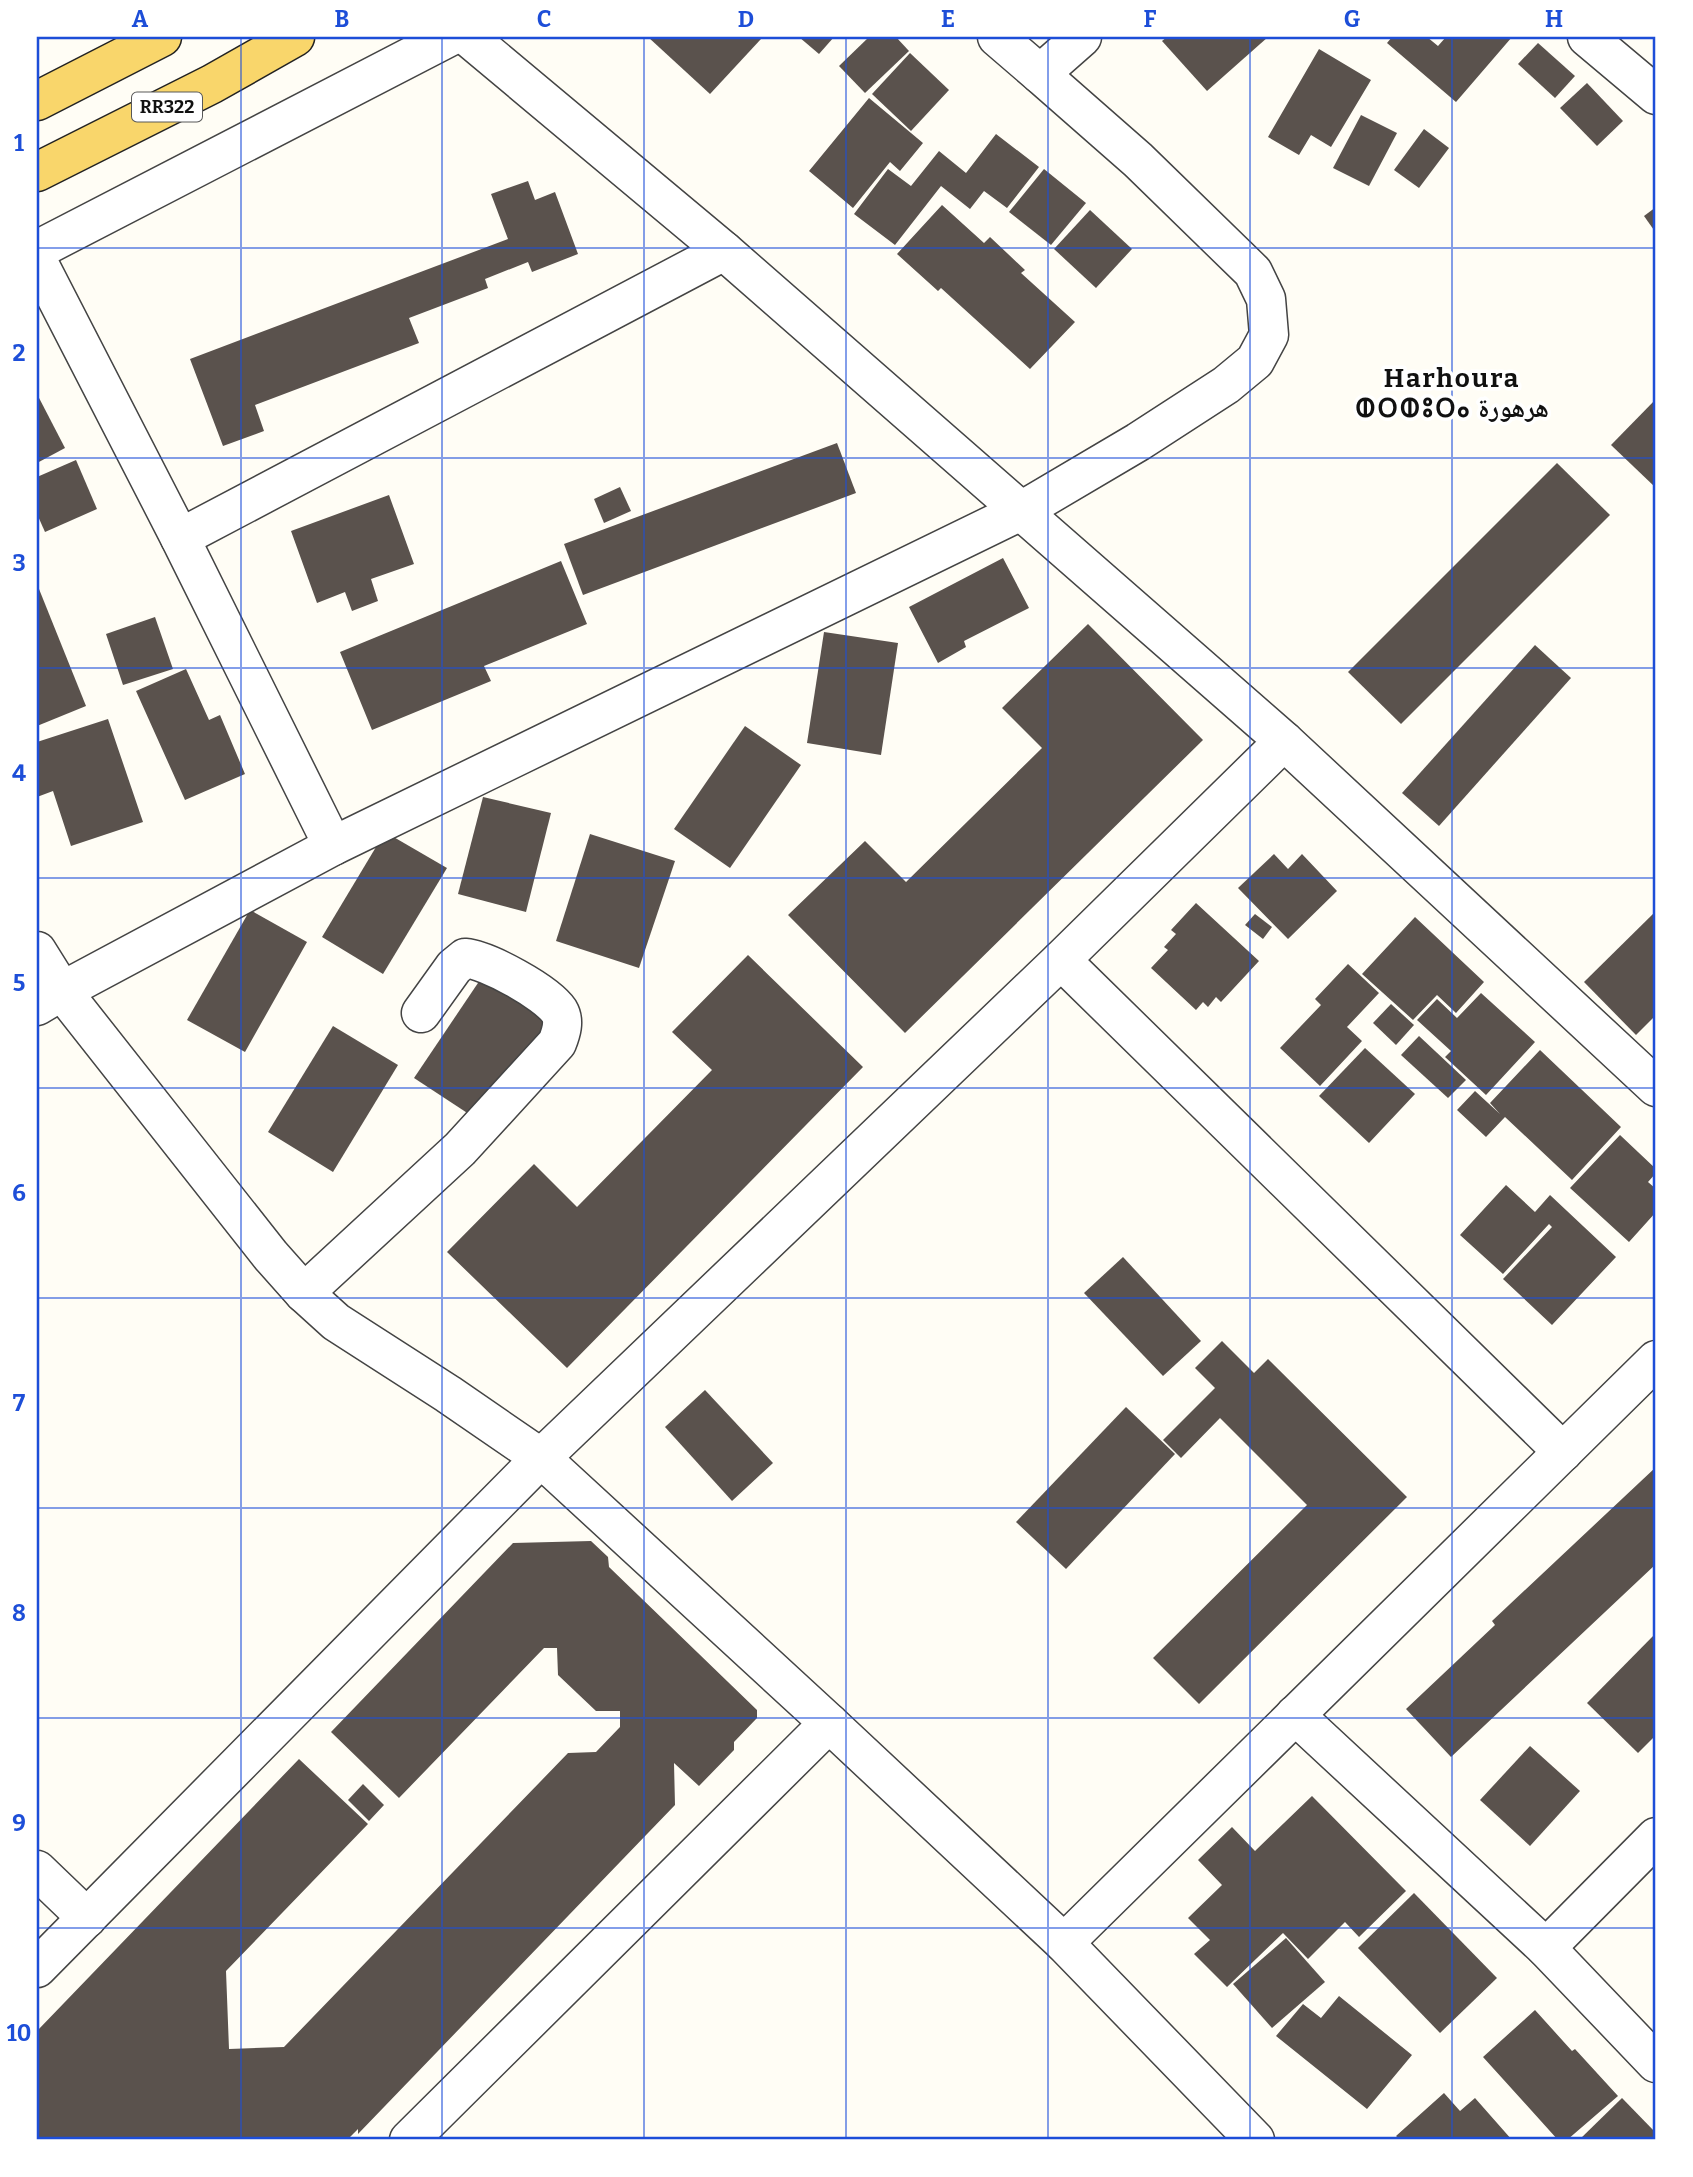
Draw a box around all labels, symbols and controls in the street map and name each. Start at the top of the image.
text: A [132,5,149,33]
text: B [335,5,349,33]
text: C [537,5,551,33]
text: D [738,5,754,33]
text: E [941,5,955,33]
text: F [1144,5,1157,33]
text: G [1344,5,1361,33]
text: H [1545,5,1563,33]
road number: RR322 [132,92,202,122]
text: 1 [14,129,24,157]
text: 2 [13,339,26,367]
district label: Harhoura ⵀⵔⵀⵓⵔⴰ هرهورة [1355,363,1549,424]
text: 3 [12,549,26,577]
text: 4 [12,759,26,787]
text: 5 [13,969,25,997]
text: 6 [12,1179,26,1207]
text: 7 [13,1389,26,1417]
text: 8 [12,1599,26,1627]
text: 9 [12,1809,26,1837]
text: 10 [7,2019,31,2047]

